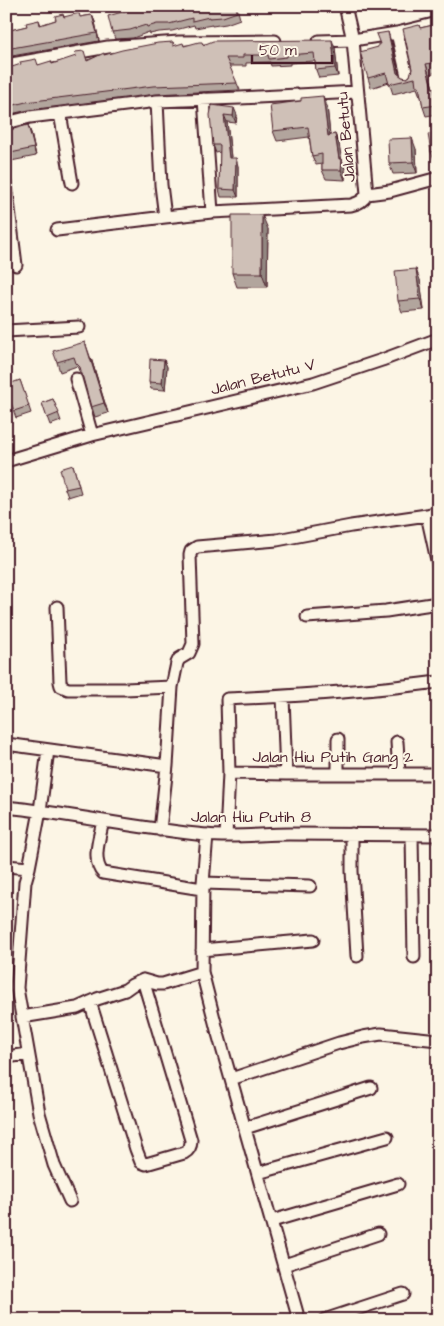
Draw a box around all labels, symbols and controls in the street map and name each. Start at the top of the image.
scale bar [252,32,332,64]
text: 50 m [259,40,297,61]
street label: Jalan Betutu [331,91,361,183]
street label: Jalan Betutu V [208,353,318,401]
street label: Jalan Hiu Putih Gang 2 [253,746,413,769]
street label: Jalan Hiu Putih 8 [191,806,311,828]

